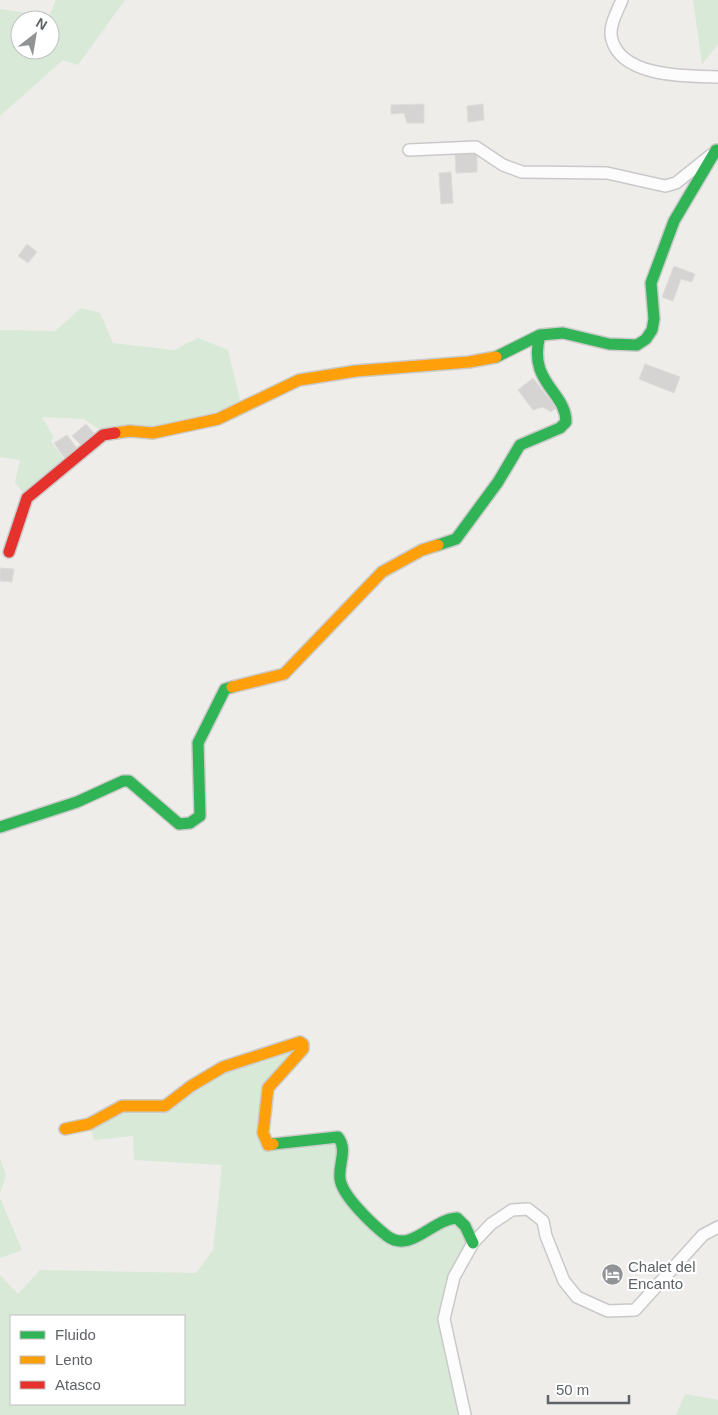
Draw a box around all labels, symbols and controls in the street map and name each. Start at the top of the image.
north arrow [10,10,60,60]
text: N [33,14,50,33]
place label: Chalet del Encanto [628,1258,696,1292]
hotel icon: Chalet del Encanto [600,1263,624,1287]
legend [10,1315,185,1405]
text: Fluido [55,1326,96,1343]
text: Lento [55,1351,93,1368]
scale bar [548,1372,629,1404]
text: Atasco [55,1376,101,1393]
text: 50 m [556,1381,589,1398]

